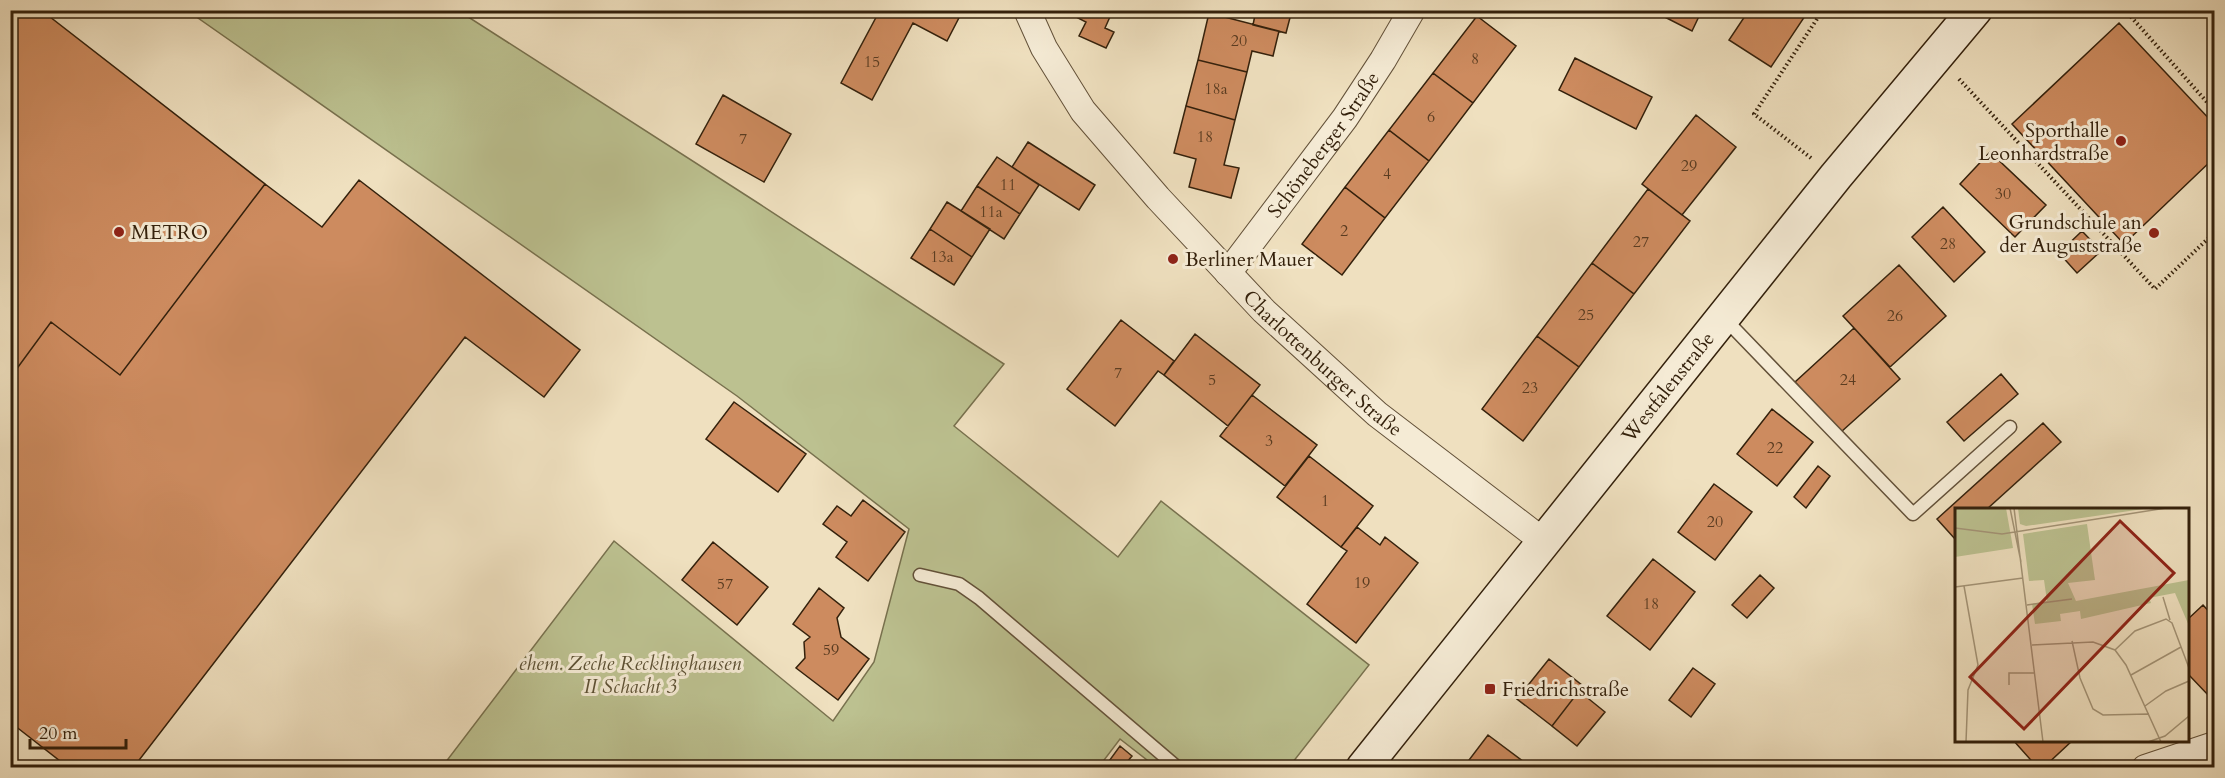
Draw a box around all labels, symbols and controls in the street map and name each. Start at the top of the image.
house number: 20 [1231,30,1247,52]
house number: 8 [1471,48,1479,70]
house number: 15 [864,51,880,73]
street label: Schöneberger Straße [1261,66,1385,223]
house number: 18a [1204,78,1228,100]
house number: 6 [1427,106,1435,128]
place label: Sporthalle Leonhardstraße [1978,117,2109,167]
house number: 18 [1197,126,1213,148]
house number: 7 [739,128,747,150]
marker: Sporthalle Leonhardstraße [2114,134,2128,148]
house number: 29 [1681,155,1697,177]
house number: 4 [1383,163,1391,185]
house number: 11 [1000,174,1016,196]
house number: 30 [1995,183,2011,205]
house number: 11a [979,201,1003,223]
place label: Grundschule an der Auguststraße [1999,209,2143,259]
place label: METRO [131,219,208,246]
house number: 2 [1340,220,1348,242]
marker: METRO [112,225,126,239]
marker: Grundschule an der Auguststraße [2147,226,2161,240]
house number: 27 [1633,231,1649,253]
house number: 28 [1940,233,1956,255]
house number: 13a [930,246,954,268]
place label: Berliner Mauer [1185,246,1314,273]
marker: Berliner Mauer [1166,252,1180,266]
street label: Charlottenburger Straße [1237,284,1408,442]
house number: 25 [1578,304,1594,326]
house number: 26 [1887,305,1903,327]
street label: Westfalenstraße [1614,326,1720,449]
house number: 7 [1114,362,1122,384]
house number: 5 [1208,369,1216,391]
house number: 24 [1840,369,1856,391]
house number: 23 [1522,377,1538,399]
house number: 3 [1265,430,1273,452]
house number: 22 [1767,437,1783,459]
house number: 1 [1321,490,1329,512]
inset map [1955,508,2189,742]
house number: 20 [1707,511,1723,533]
house number: 19 [1354,572,1370,594]
house number: 57 [717,573,733,595]
house number: 18 [1643,593,1659,615]
house number: 59 [823,639,839,661]
park label: ehem. Zeche Recklinghausen II Schacht 3 [519,650,742,700]
place label: Friedrichstraße [1502,676,1629,703]
marker: Friedrichstraße [1483,682,1497,696]
scale bar [30,712,126,750]
text: 20 m [39,721,78,746]

